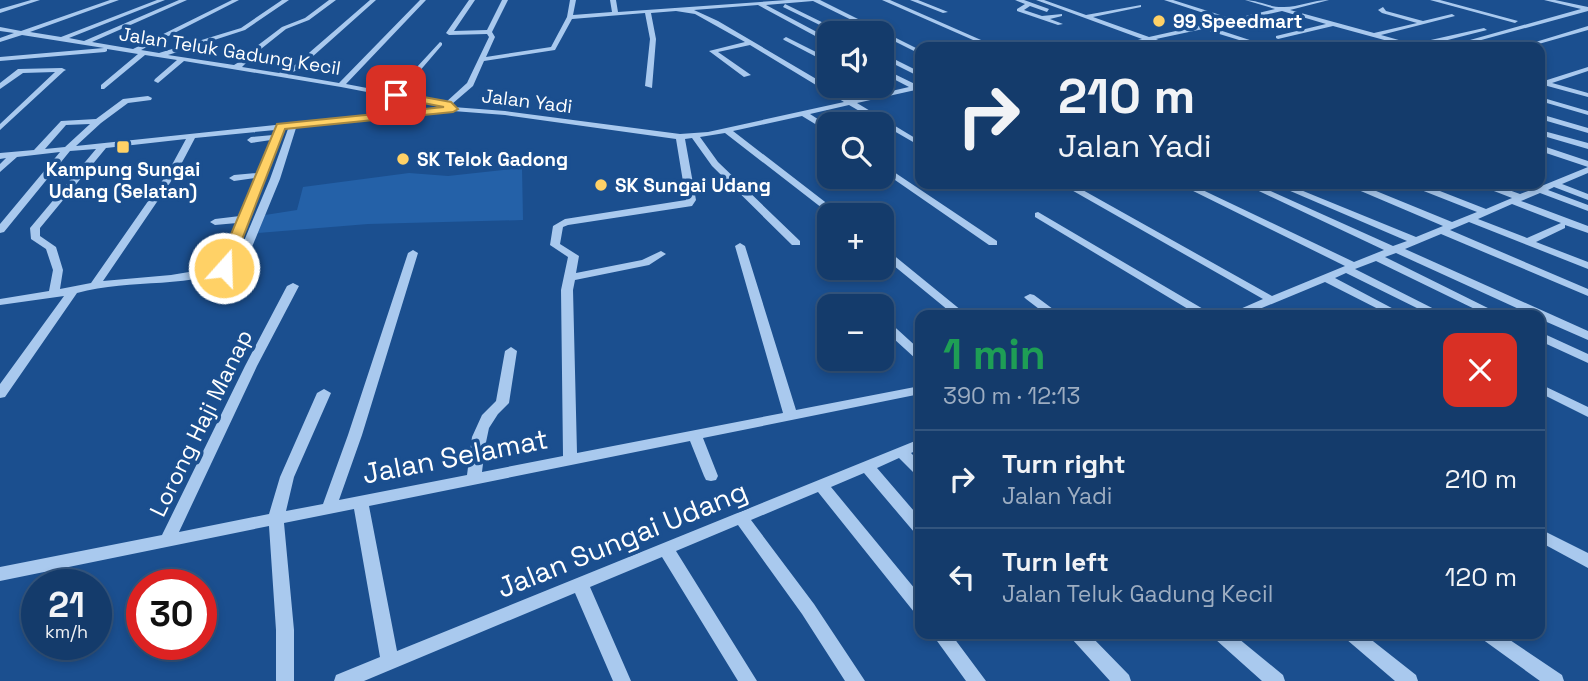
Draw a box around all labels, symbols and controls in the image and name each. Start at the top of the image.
place label: 99 Speedmart [1173,9,1302,34]
marker: 99 Speedmart [1151,13,1167,29]
street label: Jalan Teluk Gadung Kecil [117,21,343,81]
map controls [817,21,894,371]
button: sound [817,21,894,98]
pin [366,65,426,125]
text: 210 m [1058,65,1195,127]
icon: right [943,70,1034,161]
icon: arrive [377,76,415,114]
street label: Jalan Yadi [480,83,574,119]
button: search [817,112,894,189]
text: Jalan Yadi [1058,126,1212,166]
marker: Kampung Sungai Udang (Selatan) [115,139,131,155]
place label: SK Telok Gadong [417,147,568,172]
marker: SK Telok Gadong [395,151,411,167]
place label: Kampung Sungai Udang (Selatan) [46,157,200,204]
place label: SK Sungai Udang [615,173,771,198]
marker: SK Sungai Udang [593,177,609,193]
button: + [817,203,894,280]
position arrow [187,231,261,305]
button: − [817,294,894,371]
street label: Lorong Haji Manap [143,324,259,522]
text: 1 min [943,328,1046,381]
button: close [1443,333,1517,407]
text: 390 m · 12:13 [943,381,1080,411]
street label: Jalan Selamat [359,420,551,492]
text: Turn right [1002,447,1126,481]
icon: right [943,460,981,498]
text: 210 m [1445,462,1517,496]
street label: Jalan Sungai Udang [492,472,752,606]
text: Jalan Yadi [1002,481,1112,511]
text: Turn left [1002,545,1109,579]
icon: left [943,558,981,596]
text: 120 m [1445,560,1517,594]
speed limit sign: 30 [126,569,217,660]
text: Jalan Teluk Gadung Kecil [1002,579,1273,609]
text: 21 [48,583,85,627]
text: km/h [45,620,88,643]

